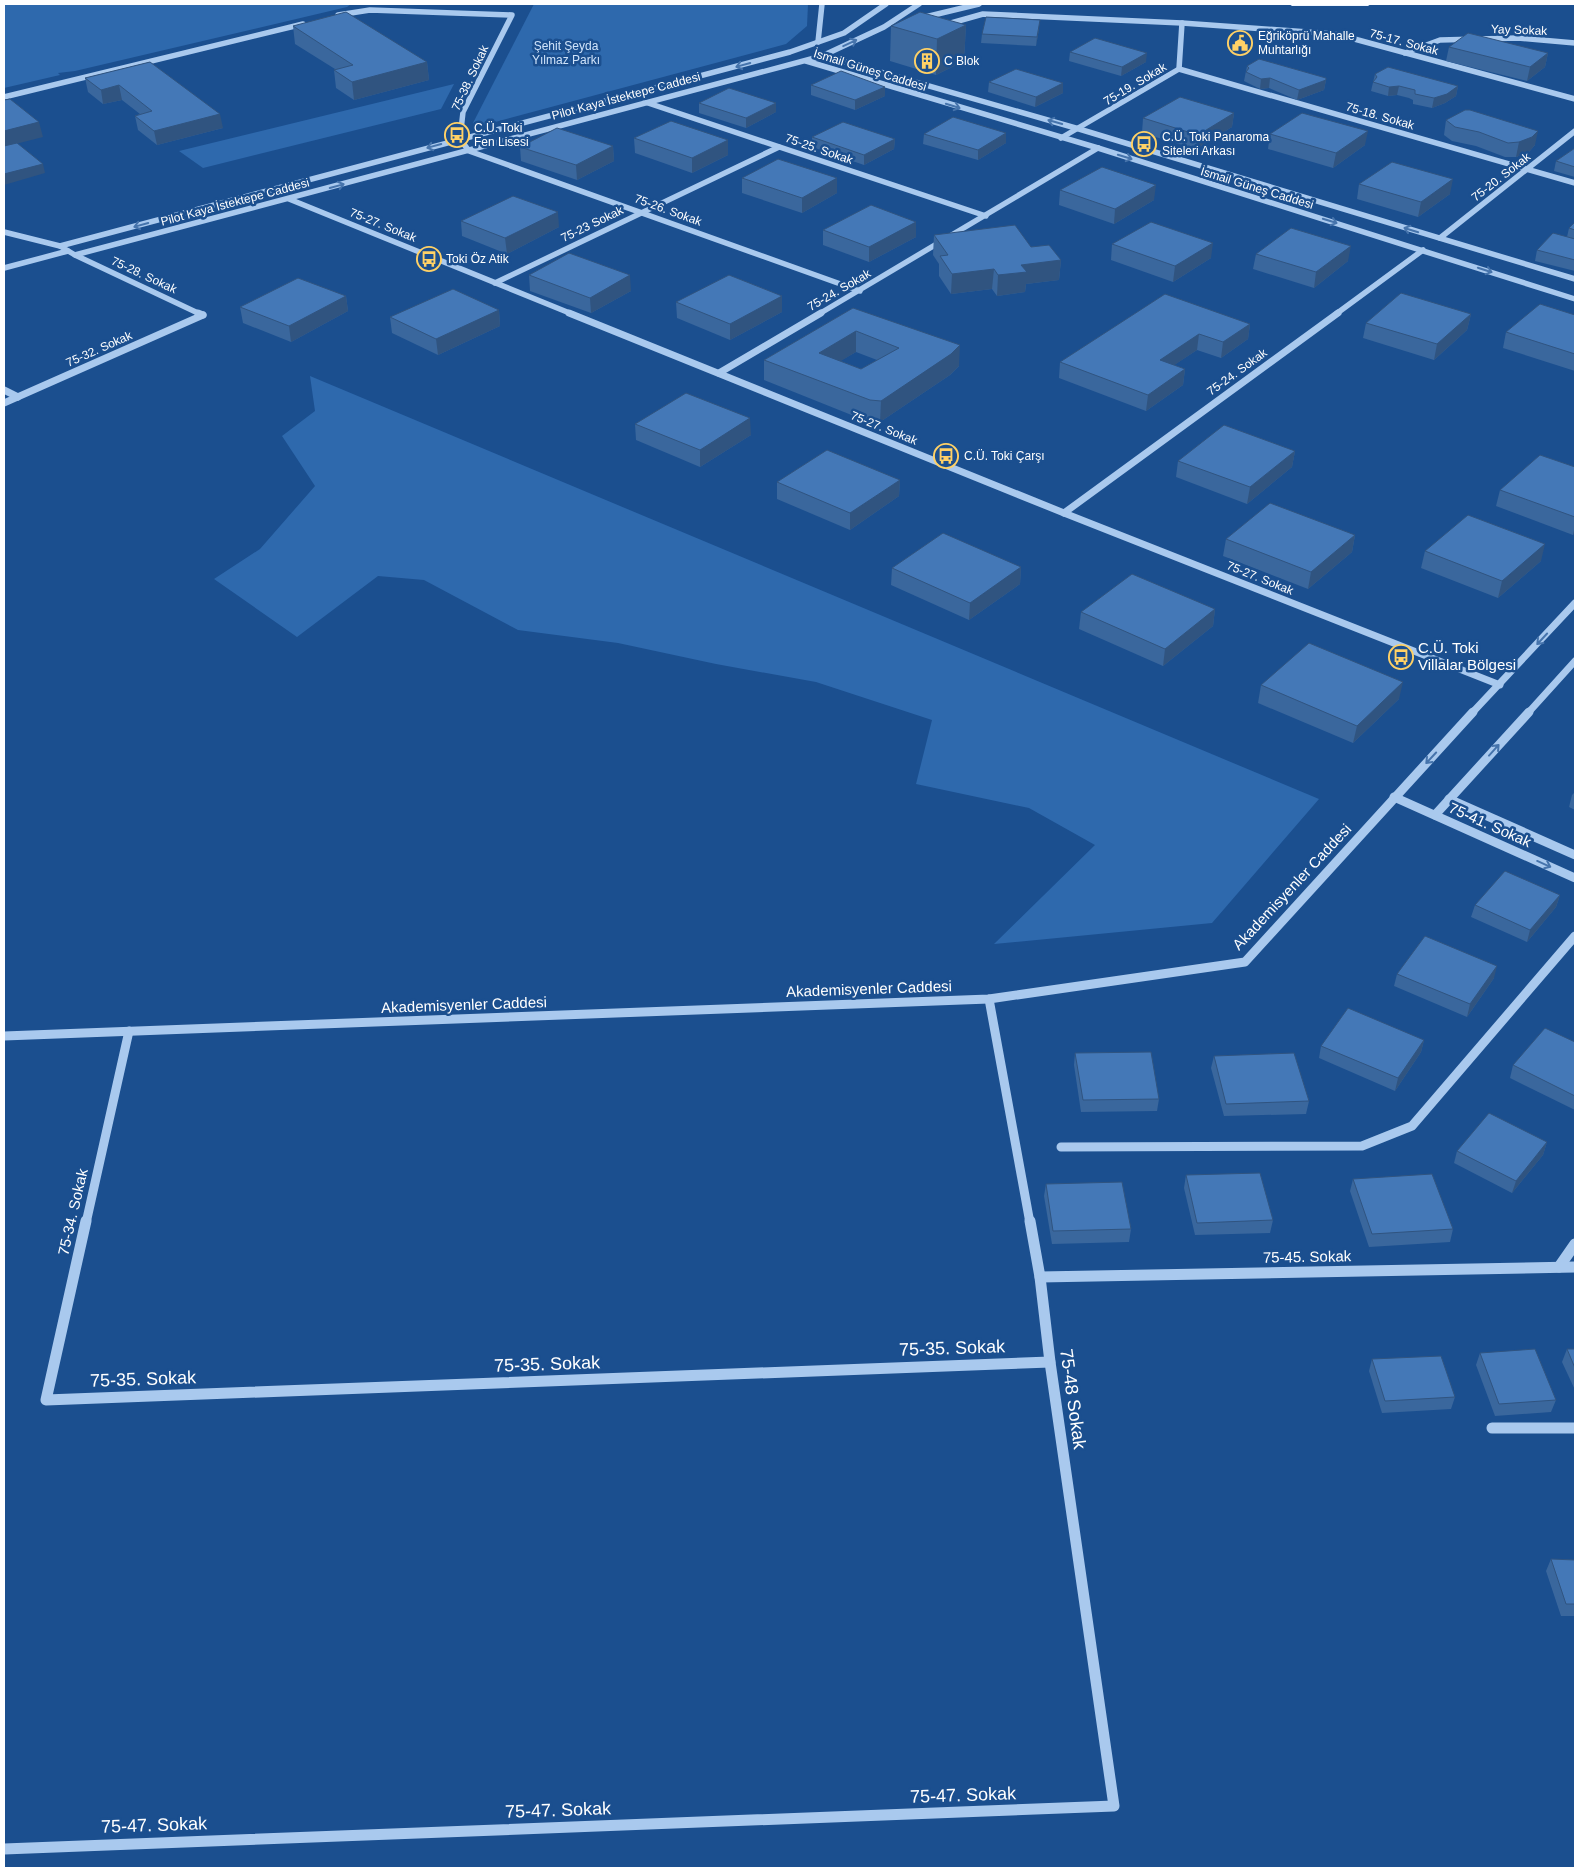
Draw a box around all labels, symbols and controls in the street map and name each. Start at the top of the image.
street label: Yay Sokak [1491,22,1548,38]
street label: 75-17. Sokak [1368,26,1441,58]
place label: Eğriköprü Mahalle Muhtarlığı [1258,29,1355,57]
public building icon: Eğriköprü Mahalle Muhtarlığı [1227,30,1253,56]
one-way arrow [842,37,857,47]
park label: Şehit Şeyda Yılmaz Parkı [532,39,600,67]
street label: 75-38. Sokak [449,42,492,113]
street label: İsmail Güneş Caddesi [812,46,928,94]
building icon: C Blok [914,48,940,74]
place label: C Blok [944,54,980,68]
street label: 75-19. Sokak [1101,59,1170,108]
one-way arrow [736,61,752,70]
street label: Pilot Kaya İstektepe Caddesi [550,69,702,123]
street label: 75-18. Sokak [1344,100,1417,133]
one-way arrow [944,101,960,111]
one-way arrow [1047,117,1063,126]
place label: C.Ü. Toki Fen Lisesi [474,121,529,149]
bus stop icon: C.Ü. Toki Fen Lisesi [444,122,470,148]
place label: C.Ü. Toki Panaroma Siteleri Arkası [1162,130,1269,158]
street label: 75-25. Sokak [783,131,856,167]
bus stop icon: C.Ü. Toki Panaroma Siteleri Arkası [1131,131,1157,157]
one-way arrow [426,142,442,152]
street label: 75-20. Sokak [1469,149,1534,204]
one-way arrow [1117,152,1133,162]
street label: İsmail Güneş Caddesi [1199,164,1315,212]
street label: Pilot Kaya İstektepe Caddesi [159,175,311,229]
one-way arrow [329,181,345,190]
street label: 75-26. Sokak [632,191,705,229]
street label: 75-23 Sokak [559,203,626,245]
street label: 75-27. Sokak [348,205,419,245]
one-way arrow [1322,217,1338,227]
one-way arrow [134,220,150,230]
one-way arrow [1404,224,1420,234]
bus stop icon: Toki Öz Atik [416,246,442,272]
place label: Toki Öz Atik [446,252,510,266]
street label: 75-28. Sokak [109,254,180,297]
street label: 75-24. Sokak [805,266,874,314]
one-way arrow [1477,266,1493,276]
street label: 75-32. Sokak [64,328,135,370]
street label: 75-24. Sokak [1204,345,1271,398]
street label: 75-27. Sokak [849,408,920,448]
bus stop icon: C.Ü. Toki Çarşı [933,443,959,469]
place label: C.Ü. Toki Çarşı [964,449,1044,463]
street label: 75-27. Sokak [1225,558,1296,598]
one-way arrow [1536,633,1548,646]
place label: C.Ü. Toki Villalar Bölgesi [1418,639,1516,673]
bus stop icon: C.Ü. Toki Villalar Bölgesi [1388,644,1414,670]
one-way arrow [1488,744,1500,757]
one-way arrow [1425,751,1437,764]
street label: 75-41. Sokak [1446,799,1534,850]
street label: Akademisyenler Caddesi [1229,820,1354,953]
one-way arrow [1536,860,1551,869]
street label: Akademisyenler Caddesi [786,977,952,1000]
street label: Akademisyenler Caddesi [381,993,547,1016]
street label: 75-34. Sokak [54,1166,91,1257]
street label: 75-45. Sokak [1263,1247,1352,1266]
street label: 75-35. Sokak [899,1336,1006,1360]
street label: 75-48 Sokak [1056,1348,1090,1451]
street label: 75-35. Sokak [494,1352,601,1376]
street label: 75-35. Sokak [90,1367,197,1391]
street label: 75-47. Sokak [910,1783,1017,1807]
street label: 75-47. Sokak [505,1798,612,1822]
street label: 75-47. Sokak [101,1813,208,1837]

